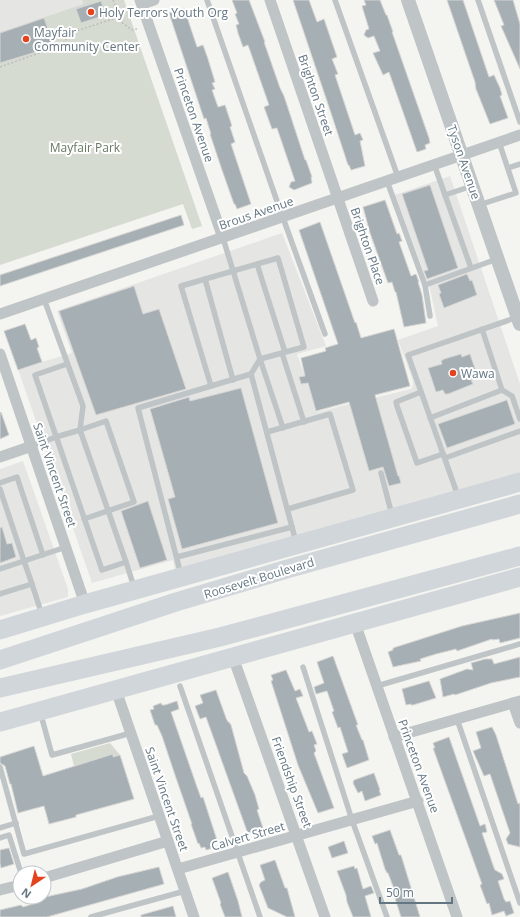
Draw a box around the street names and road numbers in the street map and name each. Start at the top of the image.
street label: Brighton Street [294,52,338,138]
street label: Princeton Avenue [170,66,218,165]
street label: Tyson Avenue [443,122,485,202]
street label: Brous Avenue [216,192,296,234]
street label: Brighton Place [347,205,389,287]
street label: Saint Vincent Street [29,421,81,529]
street label: Roosevelt Boulevard [202,553,316,603]
street label: Princeton Avenue [394,717,444,816]
street label: Friendship Street [268,734,316,830]
street label: Saint Vincent Street [141,745,193,853]
street label: Calvert Street [209,817,287,855]

